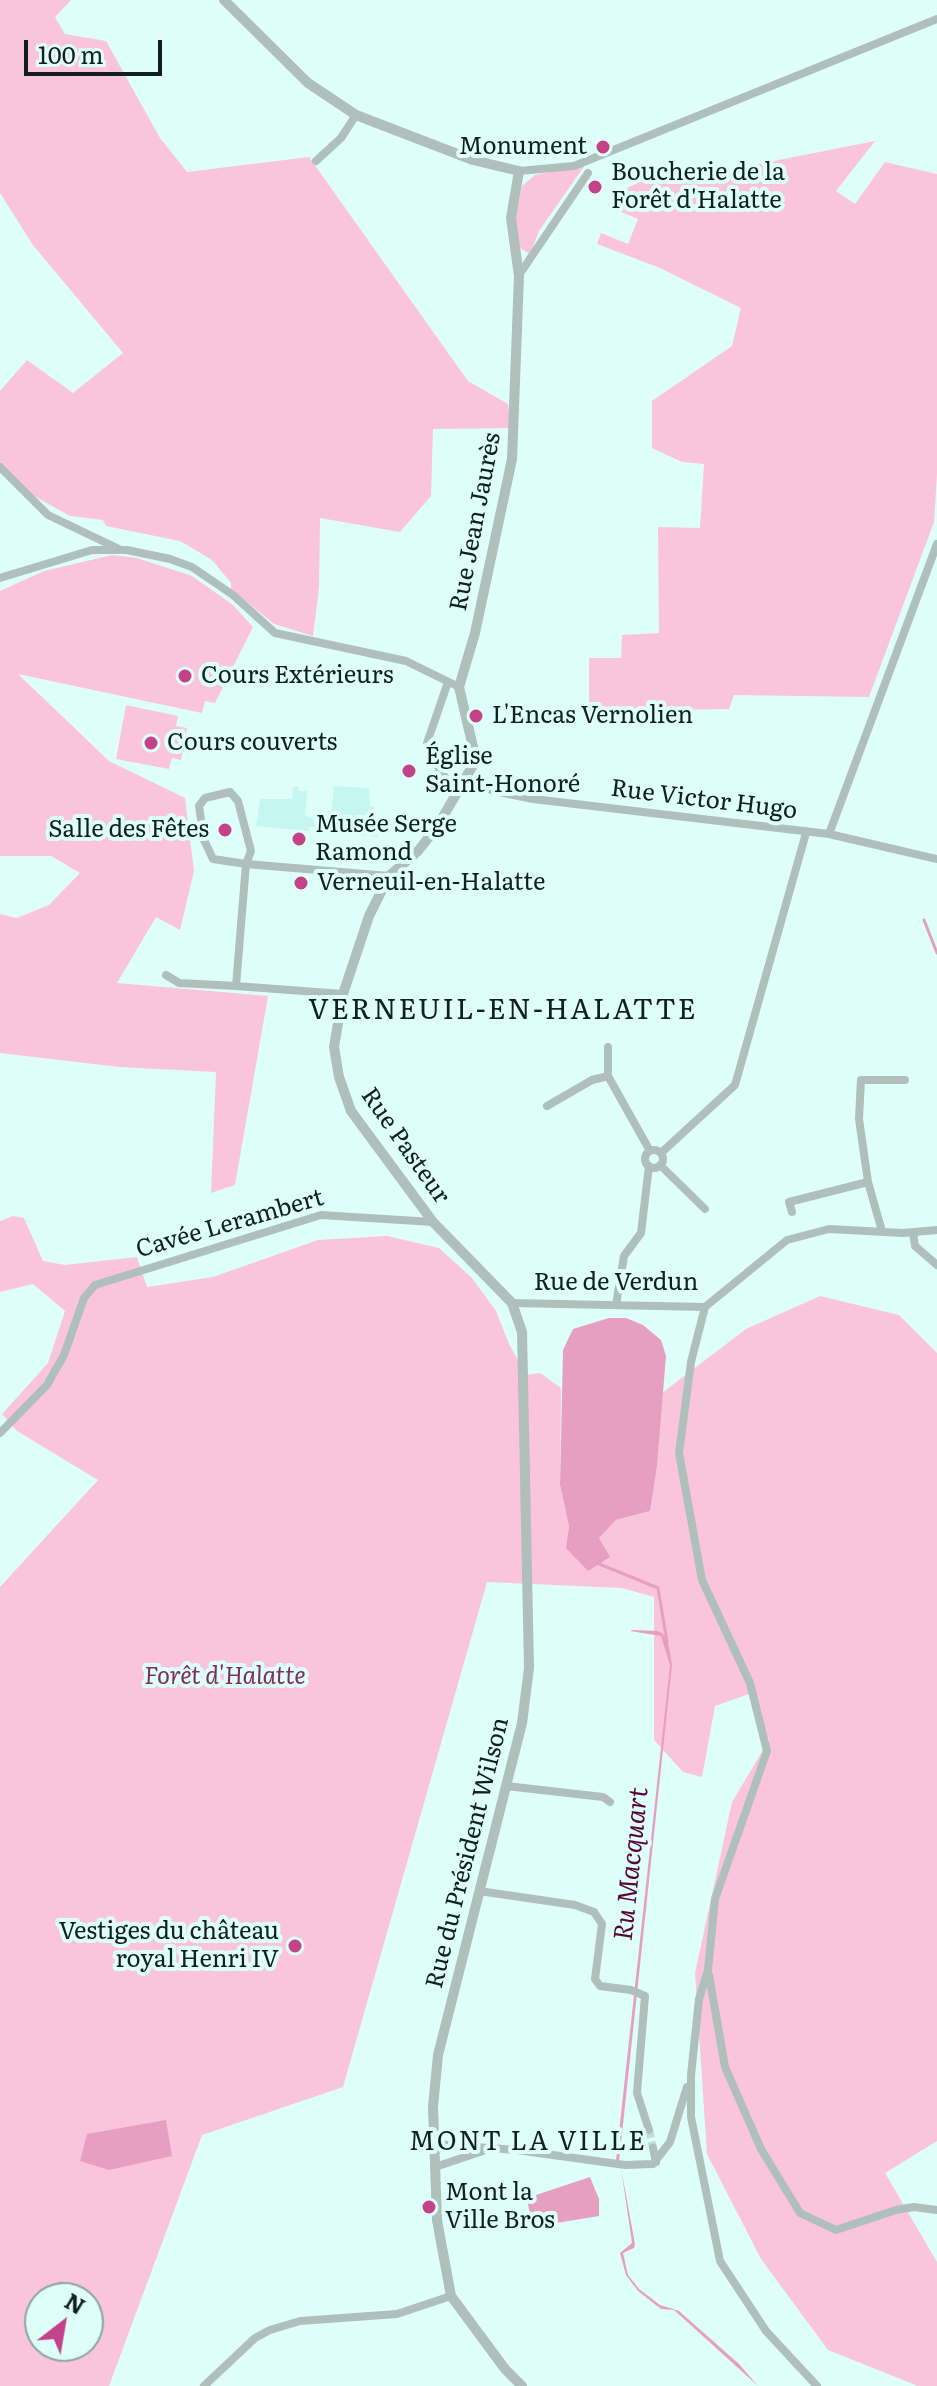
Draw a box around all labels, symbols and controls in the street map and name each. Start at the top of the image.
scale bar [28,24,166,74]
text: 100 m [38,36,104,71]
place label: Monument [459,133,587,161]
marker: Monument [594,138,612,156]
place label: Boucherie de la Forêt d'Halatte [611,159,785,215]
marker: Boucherie de la Forêt d'Halatte [586,178,604,196]
street label: Rue Jean Jaurès [445,430,507,614]
place label: Cours Extérieurs [201,662,393,690]
marker: Cours Extérieurs [176,667,194,685]
place label: L'Encas Vernolien [492,702,693,730]
marker: L'Encas Vernolien [467,707,485,725]
place label: Cours couverts [167,729,337,757]
marker: Cours couverts [142,734,160,752]
place label: Église Saint-Honoré [425,743,580,799]
marker: Église Saint-Honoré [400,762,418,780]
street label: Rue Victor Hugo [609,774,799,826]
place label: Musée Serge Ramond [315,811,457,867]
place label: Salle des Fêtes [48,816,209,844]
marker: Salle des Fêtes [216,821,234,839]
marker: Musée Serge Ramond [290,830,308,848]
place label: Verneuil-en-Halatte [317,869,545,897]
marker: Verneuil-en-Halatte [292,874,310,892]
district label: VERNEUIL-EN-HALATTE [308,994,698,1028]
street label: Rue Pasteur [354,1082,456,1210]
street label: Cavée Lerambert [133,1183,327,1265]
street label: Rue de Verdun [534,1269,698,1297]
park label: Forêt d'Halatte [144,1663,306,1691]
street label: Rue du Président Wilson [420,1715,516,1991]
water label: Ru Macquart [608,1786,656,1942]
place label: Vestiges du château royal Henri IV [59,1918,279,1974]
marker: Vestiges du château royal Henri IV [286,1937,304,1955]
district label: MONT LA VILLE [409,2126,647,2158]
place label: Mont la Ville Bros [445,2179,555,2235]
marker: Mont la Ville Bros [420,2198,438,2216]
north arrow [24,2282,104,2362]
text: N [59,2284,92,2322]

